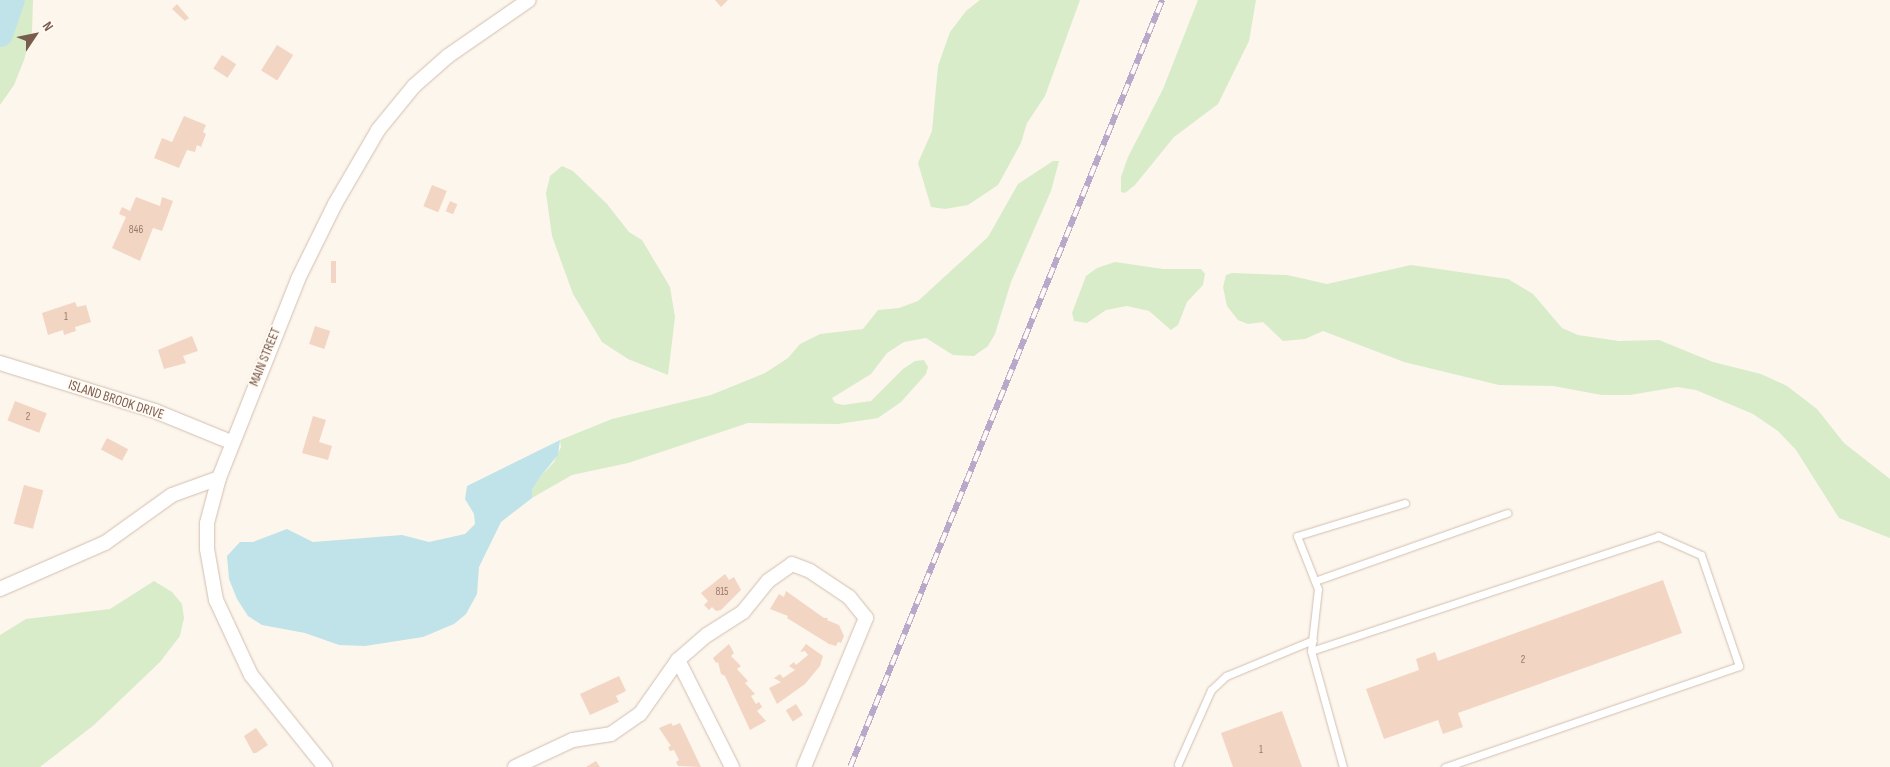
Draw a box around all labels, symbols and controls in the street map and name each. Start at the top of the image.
north arrow [10,10,60,60]
text: N [39,18,57,34]
house number: 846 [129,223,143,237]
house number: 1 [64,310,68,324]
street label: MAIN STREET [246,325,284,389]
street label: ISLAND BROOK DRIVE [66,377,166,423]
house number: 2 [26,410,30,424]
house number: 815 [715,585,729,599]
house number: 2 [1521,653,1525,667]
house number: 1 [1259,743,1263,757]

